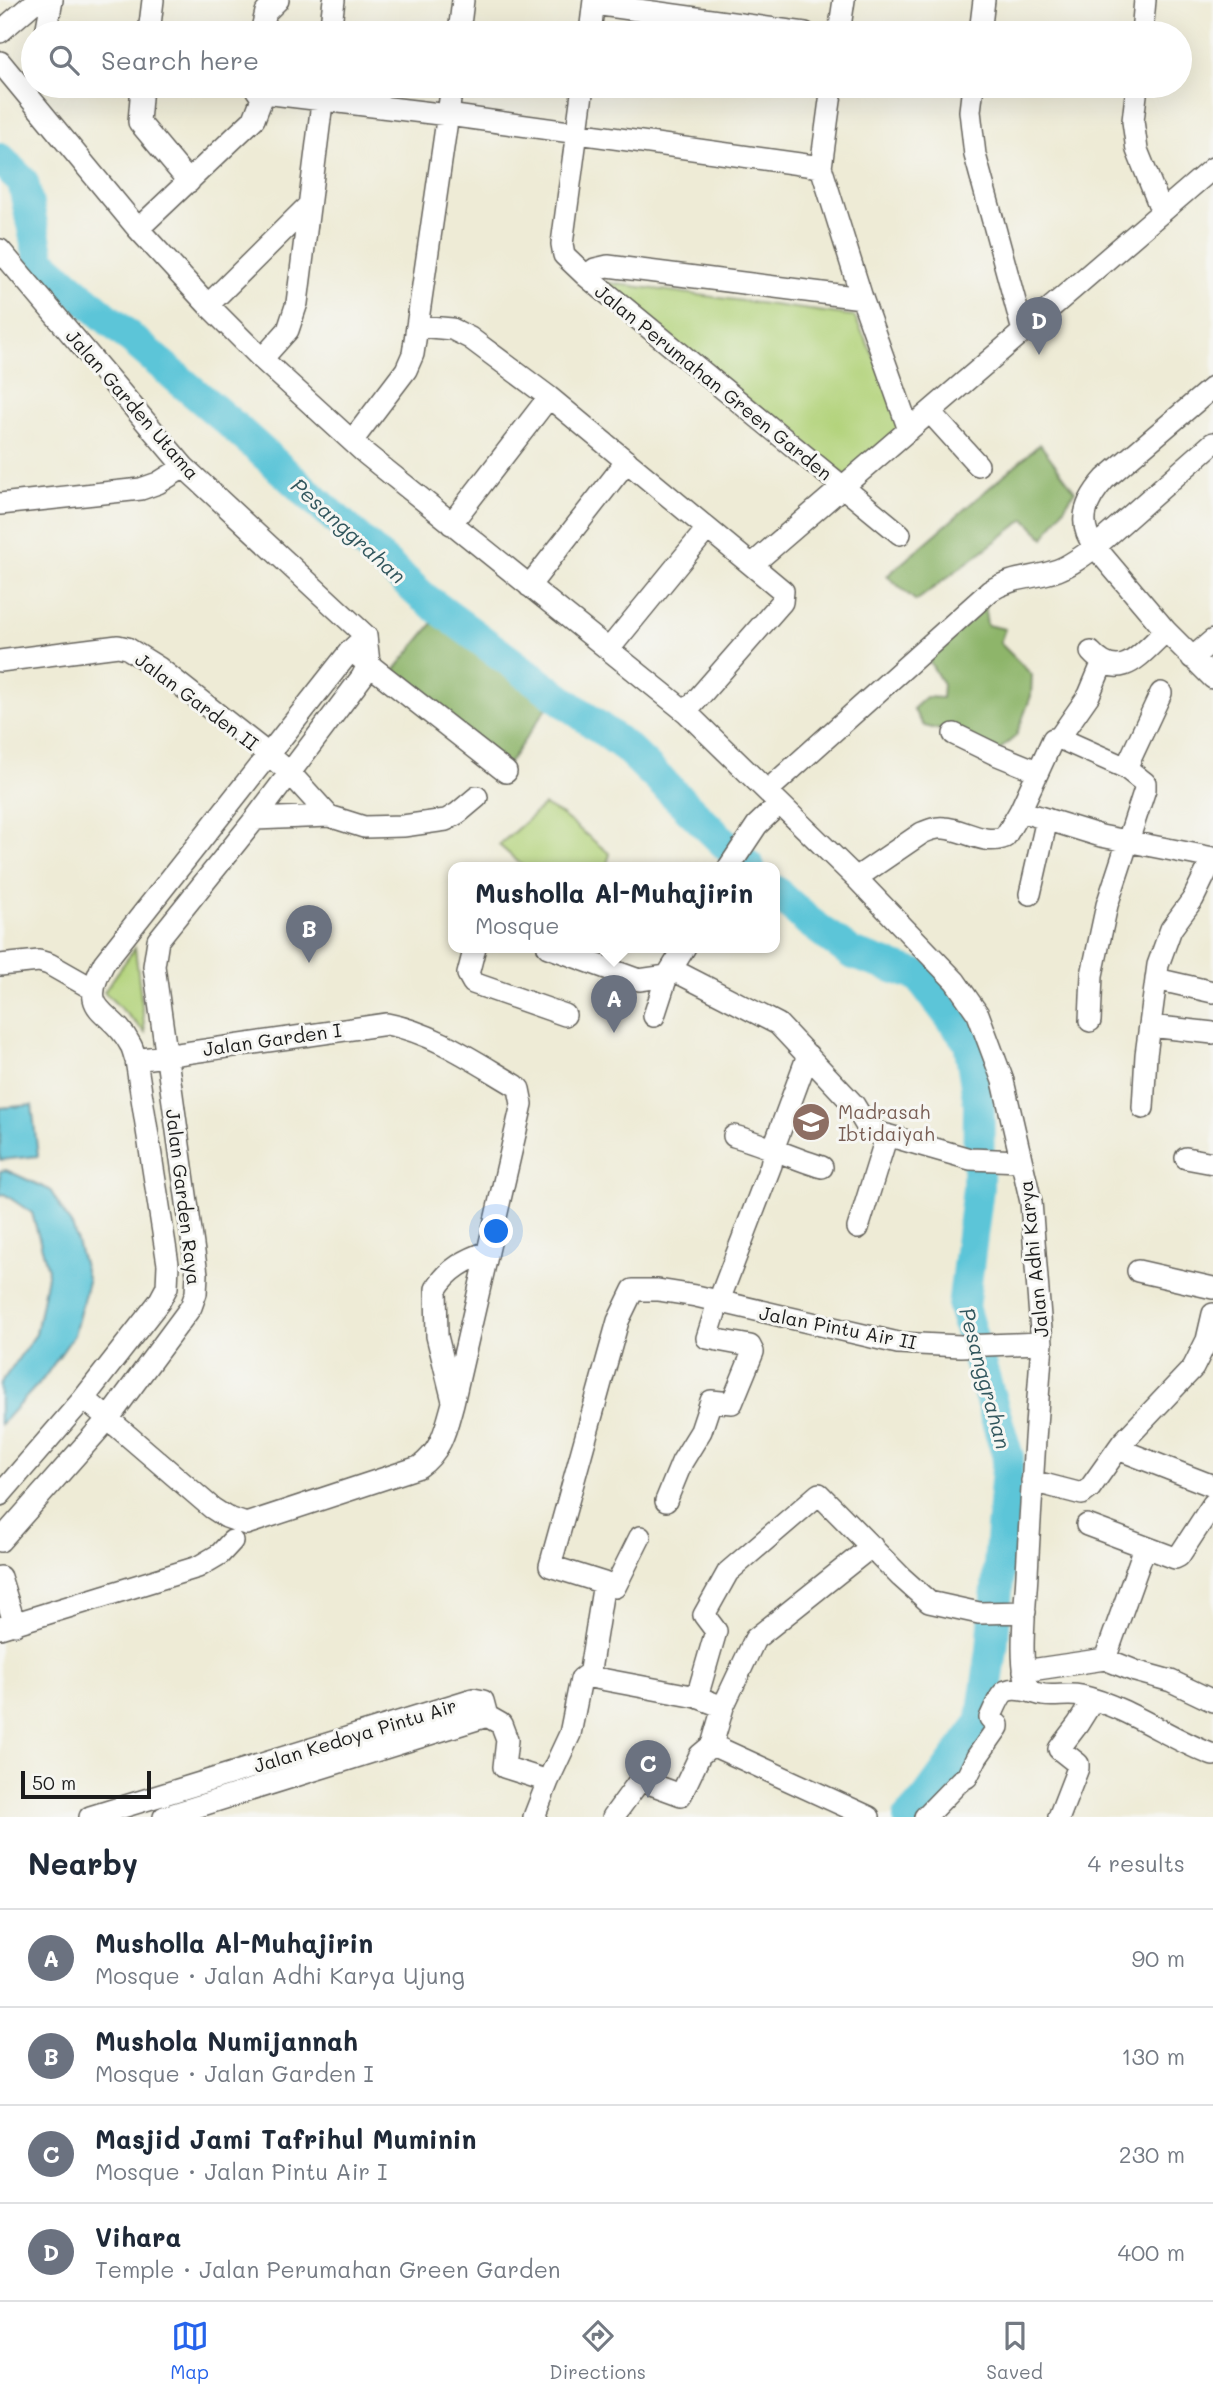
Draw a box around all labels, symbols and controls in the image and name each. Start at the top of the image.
search box [21,21,1192,98]
icon: search [45,41,83,79]
text: Search here [101,43,259,77]
street label: Jalan Perumahan Green Garden [590,278,838,486]
pin: D [1016,297,1062,355]
street label: Jalan Garden Utama [61,324,205,484]
water label: Pesanggrahan [286,471,412,589]
street label: Jalan Garden II [130,646,264,756]
popup [448,862,780,953]
text: Musholla Al-Muhajirin [475,876,753,910]
pin: B [286,905,332,963]
text: Mosque [475,910,560,940]
pin: A [591,975,637,1033]
street label: Jalan Garden I [201,1017,343,1061]
place label: Madrasah Ibtidaiyah [838,1099,935,1146]
school or university icon: Madrasah Ibtidaiyah [790,1101,832,1143]
street label: Jalan Garden Raya [161,1108,207,1286]
street label: Jalan Adhi Karya [1012,1179,1054,1339]
your location [479,1214,513,1248]
street label: Jalan Pintu Air II [757,1300,919,1354]
water label: Pesanggrahan [954,1304,1018,1452]
street label: Jalan Kedoya Pintu Air [250,1692,460,1778]
pin: C [625,1740,671,1798]
scale bar [21,1768,150,1800]
text: 50 m [32,1770,76,1795]
text: Nearby [28,1843,138,1883]
text: 4 results [1088,1848,1185,1878]
text: Musholla Al-Muhajirin [95,1926,373,1960]
text: A [43,1943,59,1973]
text: 90 m [1132,1943,1185,1973]
text: Mosque · Jalan Adhi Karya Ujung [95,1960,465,1990]
text: Mushola Numijannah [95,2024,358,2058]
text: B [43,2041,59,2071]
text: 130 m [1121,2041,1185,2071]
text: Mosque · Jalan Garden I [95,2058,374,2088]
text: Masjid Jami Tafrihul Muminin [95,2122,477,2156]
text: C [42,2139,60,2169]
text: 230 m [1119,2139,1185,2169]
text: Mosque · Jalan Pintu Air I [95,2156,387,2186]
text: Vihara [95,2220,182,2254]
text: D [43,2237,59,2267]
text: 400 m [1117,2237,1185,2267]
text: Temple · Jalan Perumahan Green Garden [95,2254,561,2284]
tab: Map [170,2317,209,2384]
tab: Directions [549,2317,646,2384]
tab: Saved [986,2317,1043,2384]

